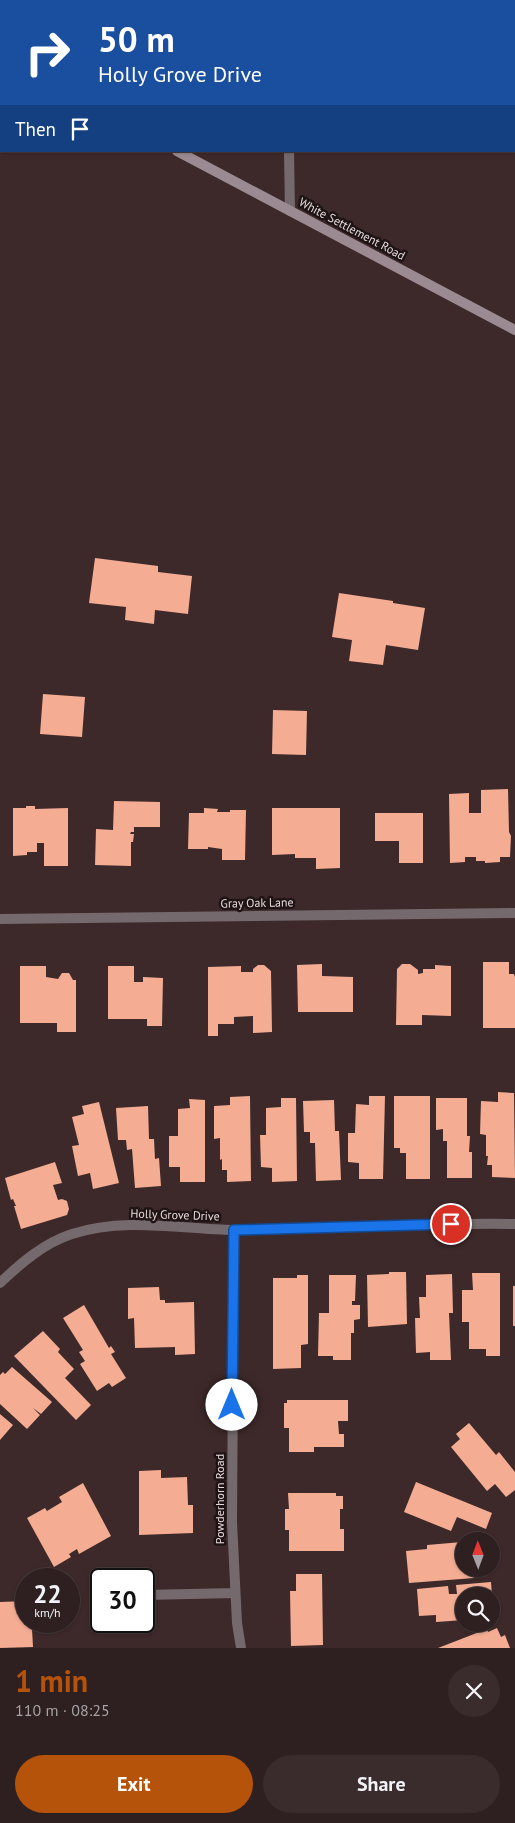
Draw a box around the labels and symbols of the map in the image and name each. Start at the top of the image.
street label: White Settlement Road [297,194,408,263]
street label: Gray Oak Lane [220,894,294,911]
pin [430,1203,472,1245]
street label: Holly Grove Drive [130,1205,220,1224]
position arrow [205,1378,257,1430]
street label: Powderhorn Road [212,1454,227,1544]
north arrow [455,1532,500,1578]
speed limit sign: 30 [90,1568,155,1633]

